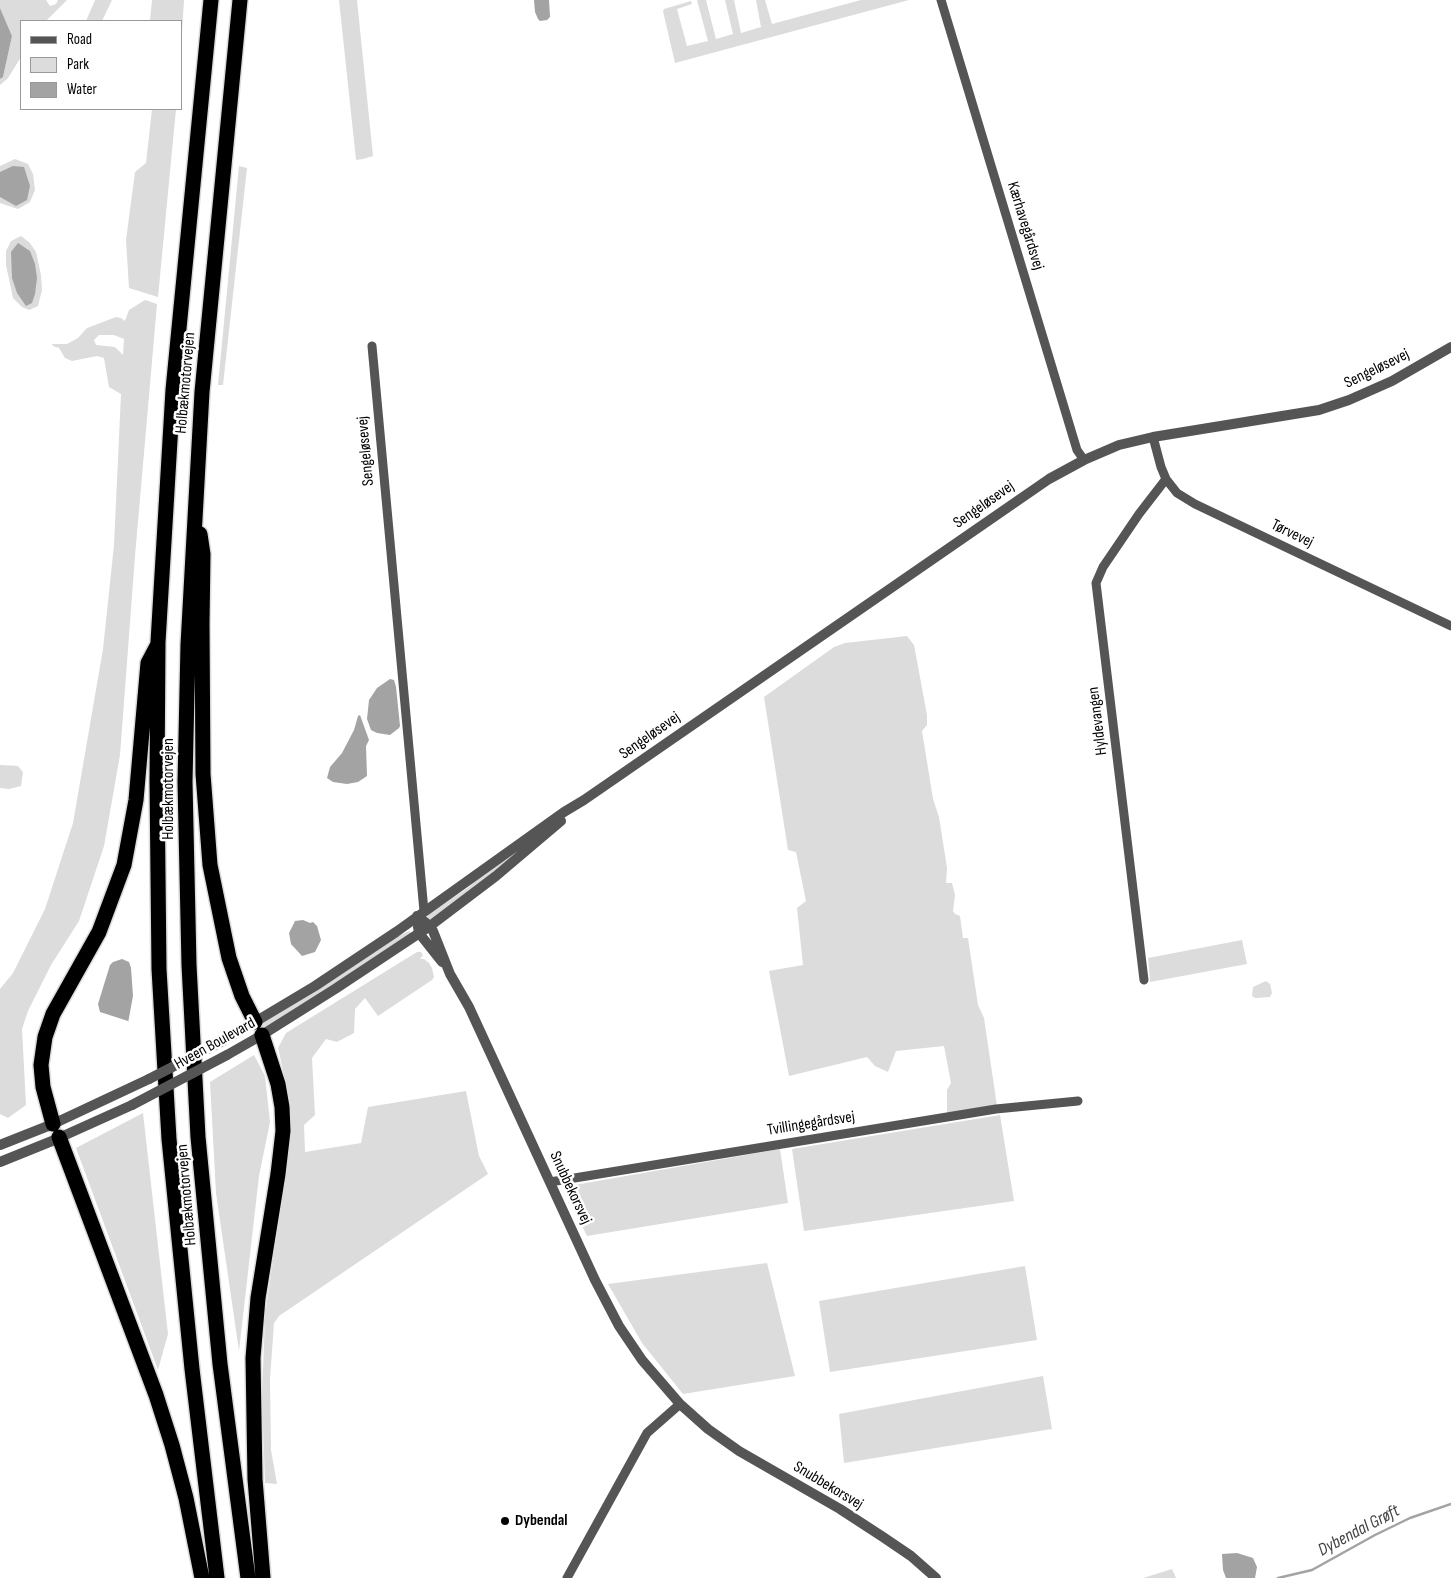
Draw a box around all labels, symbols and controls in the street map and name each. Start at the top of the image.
legend [20,20,182,110]
text: Road [67,30,92,49]
text: Park [67,55,89,74]
text: Water [67,80,97,99]
street label: Kærhavegårdsvej [1002,180,1048,272]
street label: Holbækmotorvejen [172,331,200,435]
street label: Sengeløsevej [1341,345,1413,393]
street label: Sengeløsevej [353,415,379,487]
street label: Sengeløsevej [950,477,1018,533]
street label: Tørvevej [1268,516,1316,552]
street label: Hyldevangen [1084,686,1112,756]
street label: Sengeløsevej [616,708,684,764]
street label: Holbækmotorvejen [159,738,179,840]
street label: Hveen Boulevard [171,1014,259,1074]
street label: Tvillingegårdsvej [766,1108,856,1140]
street label: Holbækmotorvejen [173,1143,201,1247]
street label: Snubbekorsvej [545,1149,595,1227]
street label: Snubbekorsvej [790,1458,866,1514]
water label: Dybendal Grøft [1314,1500,1404,1562]
place label: Dybendal [515,1511,568,1531]
marker: Dybendal [499,1515,511,1527]

